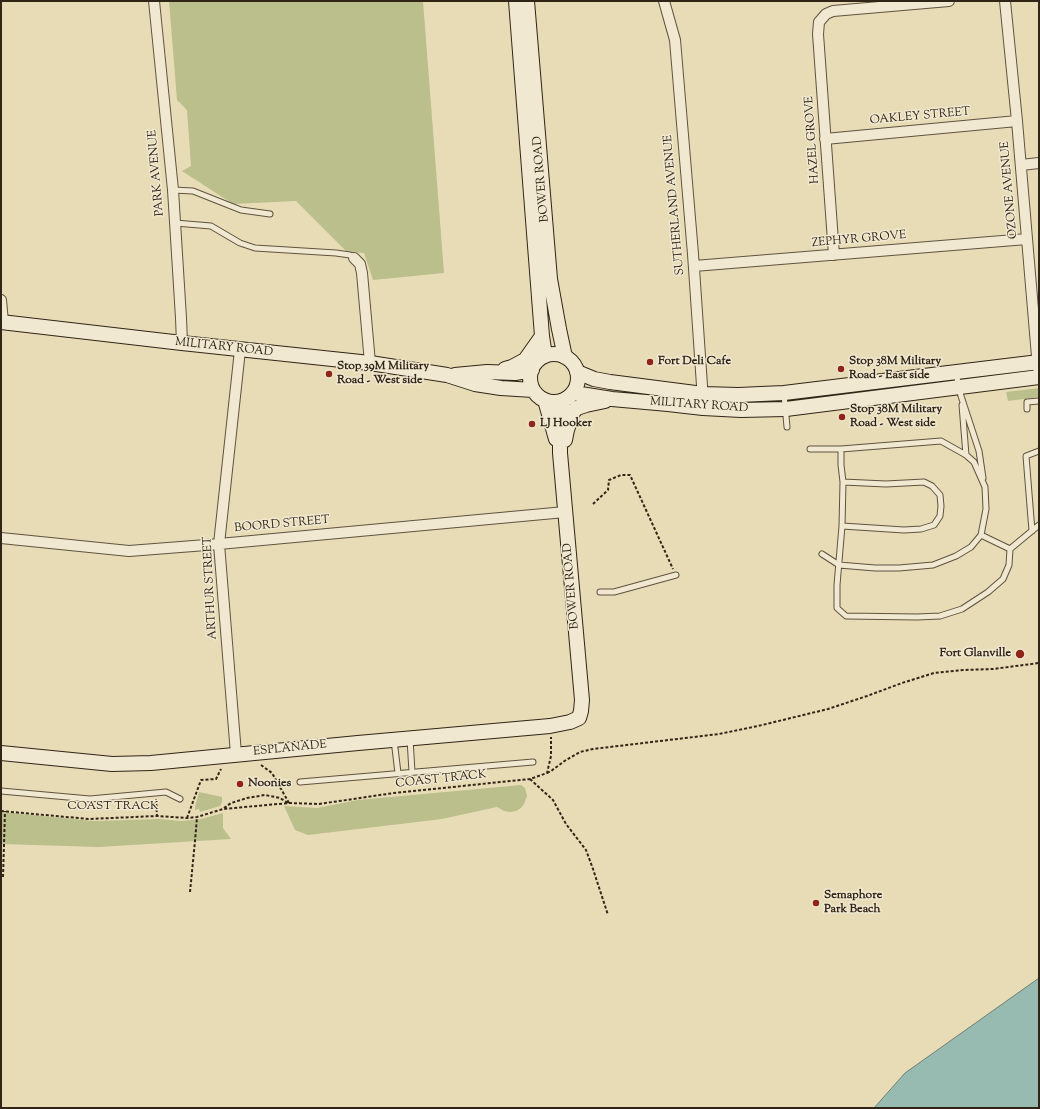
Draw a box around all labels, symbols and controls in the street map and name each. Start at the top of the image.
street label: HAZEL GROVE [803,96,823,184]
street label: OAKLEY STREET [869,105,971,129]
street label: PARK AVENUE [146,129,168,217]
street label: SUTHERLAND AVENUE [662,134,688,276]
street label: BOWER ROAD [531,135,553,223]
street label: OZONE AVENUE [999,141,1021,239]
street label: ZEPHYR GROVE [811,229,907,251]
street label: MILITARY ROAD [174,336,274,360]
place label: Fort Deli Cafe [658,355,731,369]
place label: Stop 38M Military Road - East side [849,355,941,383]
marker: Fort Deli Cafe [645,357,655,367]
place label: Stop 39M Military Road - West side [337,360,429,388]
marker: Stop 38M Military Road - East side [836,364,846,374]
marker: Stop 39M Military Road - West side [324,369,334,379]
street label: MILITARY ROAD [649,395,749,417]
place label: Stop 38M Military Road - West side [850,403,942,431]
marker: Stop 38M Military Road - West side [837,412,847,422]
place label: LJ Hooker [540,417,592,431]
marker: LJ Hooker [527,419,537,429]
street label: BOORD STREET [234,514,330,536]
street label: ARTHUR STREET [201,536,221,640]
street label: BOWER ROAD [561,542,583,630]
place label: Fort Glanville [940,647,1011,661]
marker: Fort Glanville [1014,648,1026,660]
street label: ESPLANADE [252,738,328,760]
street label: COAST TRACK [395,768,487,792]
place label: Noonies [248,777,291,791]
marker: Noonies [235,779,245,789]
street label: COAST TRACK [67,800,159,814]
place label: Semaphore Park Beach [824,889,882,917]
marker: Semaphore Park Beach [811,898,821,908]

